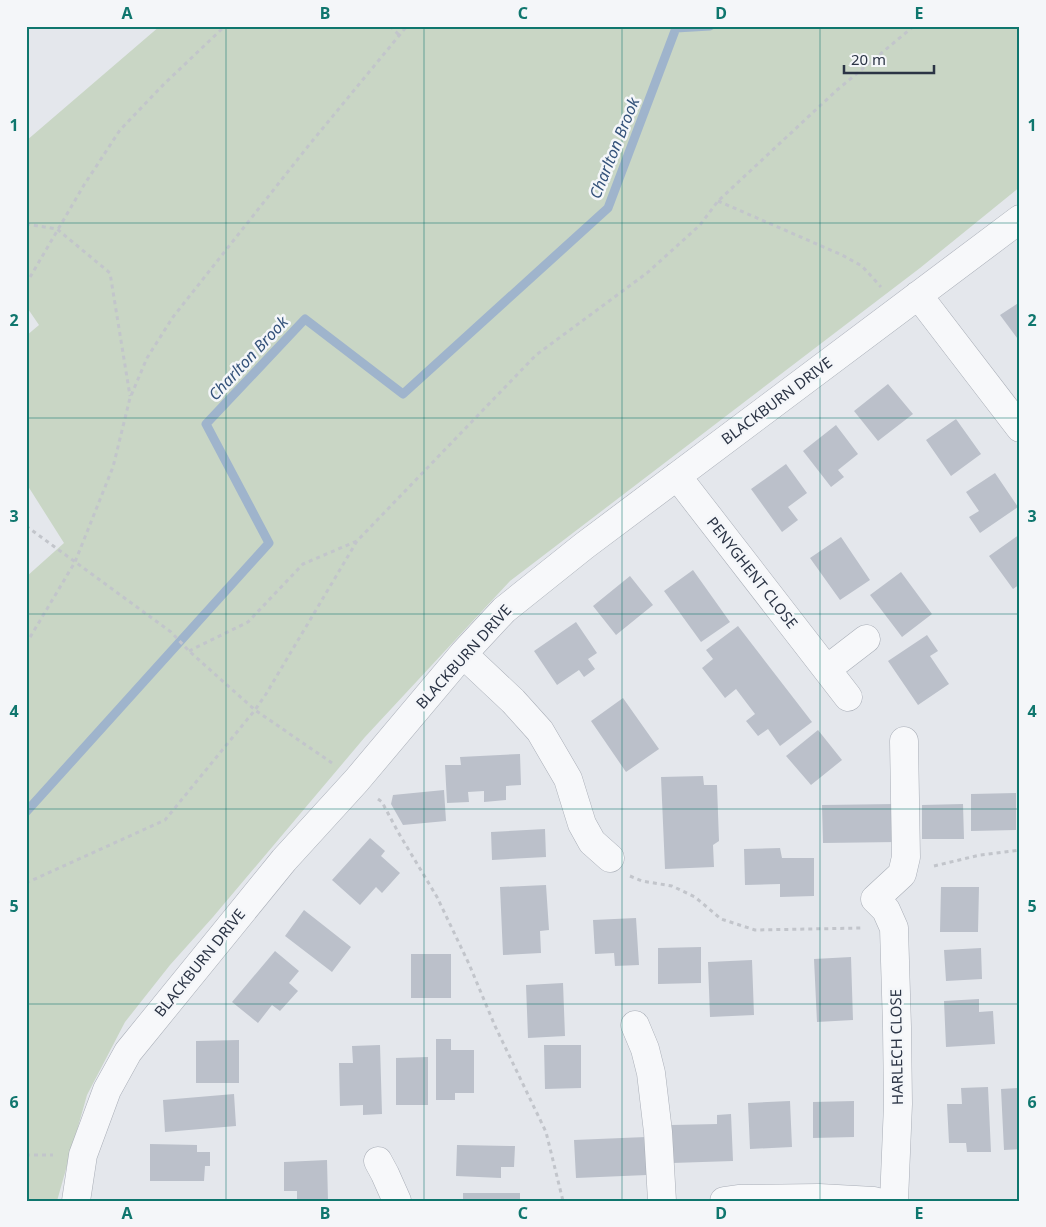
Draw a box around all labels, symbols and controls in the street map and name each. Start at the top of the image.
text: A [121,2,133,24]
text: B [320,2,330,24]
text: C [518,2,528,24]
text: D [715,2,727,24]
text: E [915,2,924,24]
scale bar [844,42,934,74]
text: 20 m [851,49,886,69]
water label: Charlton Brook [584,93,645,202]
text: 1 [9,114,19,136]
text: 1 [1027,114,1037,136]
text: 2 [9,309,19,331]
text: 2 [1027,309,1037,331]
water label: Charlton Brook [203,310,293,405]
street label: BLACKBURN DRIVE [717,352,836,448]
text: 3 [9,505,19,527]
text: 3 [1027,505,1037,527]
street label: PENYGHENT CLOSE [703,513,803,632]
street label: BLACKBURN DRIVE [411,600,515,713]
text: 4 [9,700,19,722]
text: 4 [1027,700,1037,722]
text: 5 [9,895,19,917]
text: 5 [1027,895,1037,917]
street label: BLACKBURN DRIVE [149,904,249,1021]
street label: HARLECH CLOSE [885,989,907,1105]
text: 6 [9,1091,19,1113]
text: 6 [1027,1091,1037,1113]
text: A [121,1202,133,1224]
text: B [320,1202,330,1224]
text: C [518,1202,528,1224]
text: D [715,1202,727,1224]
text: E [915,1202,924,1224]

